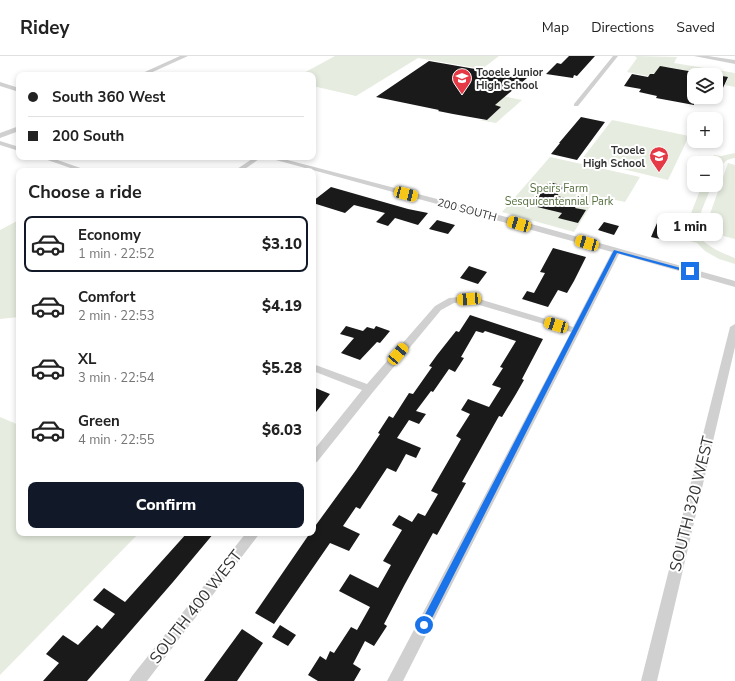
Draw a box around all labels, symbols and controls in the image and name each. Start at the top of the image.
text: Ridey [20,15,69,41]
text: Map [542,18,569,37]
text: Directions [591,18,654,37]
text: Saved [676,18,715,37]
place label: Tooele Junior High School [476,65,544,93]
school or university icon: Tooele Junior High School [451,67,473,95]
map controls [687,68,723,192]
button: layers [687,68,723,104]
text: South 360 West [52,87,165,107]
button: + [687,112,723,148]
text: 200 South [52,126,124,146]
place label: Tooele High School [583,143,645,171]
school or university icon: Tooele High School [648,145,670,173]
button: − [687,156,723,192]
text: Choose a ride [28,180,142,204]
park label: Speirs Farm Sesquicentennial Park [505,181,614,209]
car [393,185,419,203]
street label: 200 SOUTH [436,195,498,225]
callout: 1 min [657,213,723,241]
car [506,215,532,233]
text: 1 min [673,218,707,236]
text: Economy [78,225,141,245]
icon: car [30,226,66,262]
text: $3.10 [262,234,302,254]
car [574,234,600,252]
text: 1 min · 22:52 [78,245,154,263]
route end [681,262,699,280]
text: Comfort [78,287,135,307]
icon: car [30,288,66,324]
car [457,292,481,306]
text: $4.19 [262,296,302,316]
text: 2 min · 22:53 [78,307,154,325]
car [543,316,569,334]
car [386,341,410,367]
text: XL [78,349,97,369]
icon: car [30,350,66,386]
text: $5.28 [262,358,302,378]
text: 3 min · 22:54 [78,369,154,387]
text: Green [78,411,120,431]
icon: car [30,412,66,448]
text: $6.03 [262,420,302,440]
text: 4 min · 22:55 [78,431,154,449]
street label: SOUTH 320 WEST [665,434,720,574]
button: Confirm [28,482,304,528]
street label: SOUTH 400 WEST [145,545,248,668]
route start [415,616,433,634]

